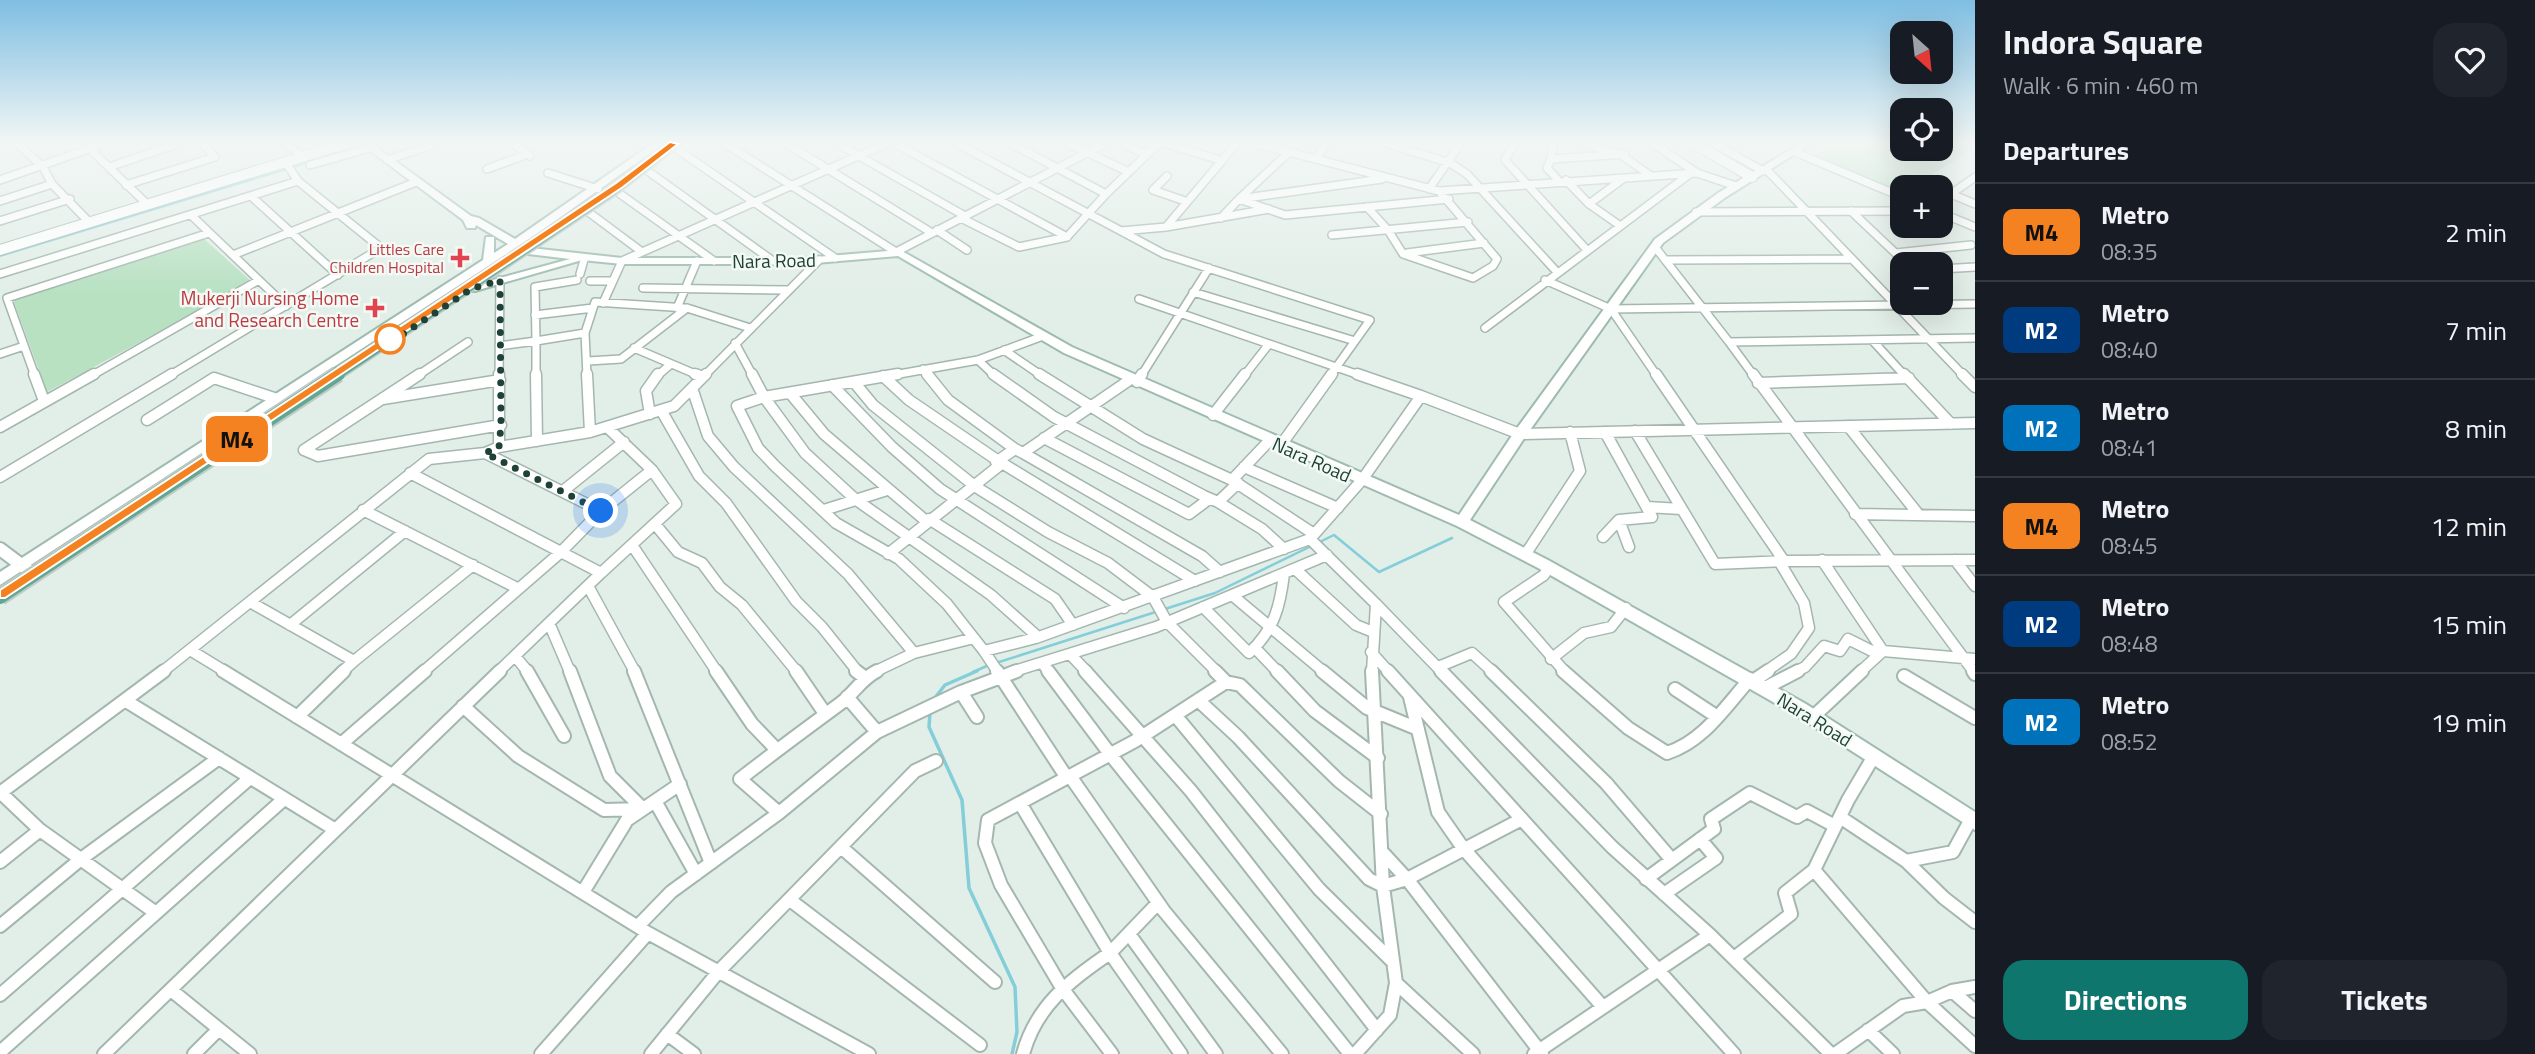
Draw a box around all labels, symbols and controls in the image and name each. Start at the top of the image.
text: Indora Square [2003,17,2203,67]
north arrow [1890,21,1953,84]
map controls [1890,21,1953,315]
button: heart [2433,23,2507,97]
text: Walk · 6 min · 460 m [2003,68,2199,103]
button: locate [1890,98,1953,161]
text: Departures [2003,131,2129,170]
button: + [1890,175,1953,238]
text: Metro [2101,195,2169,234]
text: 2 min [2445,213,2507,252]
text: M4 [2024,214,2059,250]
text: 08:35 [2101,234,2158,269]
place label: Littles Care Children Hospital [330,237,444,279]
street label: Nara Road [732,245,816,275]
marker: Littles Care Children Hospital [450,248,470,268]
button: − [1890,252,1953,315]
place label: Mukerji Nursing Home and Research Centre [181,283,359,334]
text: Metro [2101,293,2169,332]
marker: Mukerji Nursing Home and Research Centre [365,298,385,318]
text: 7 min [2445,311,2507,350]
text: M2 [2024,312,2059,348]
unlabelled marker [375,324,405,354]
text: 08:40 [2101,332,2158,367]
text: Metro [2101,391,2169,430]
text: 8 min [2445,409,2507,448]
text: M2 [2024,410,2059,446]
line badge: M4 [205,416,268,462]
text: M4 [220,421,254,457]
street label: Nara Road [1268,429,1356,489]
text: 08:41 [2101,430,2158,465]
text: Metro [2101,489,2169,528]
your location [583,493,618,528]
text: 12 min [2431,507,2507,546]
text: M4 [2024,508,2059,544]
text: 08:45 [2101,528,2158,563]
text: Metro [2101,587,2169,626]
text: 15 min [2431,605,2507,644]
text: M2 [2024,606,2059,642]
text: 08:48 [2101,626,2158,661]
street label: Nara Road [1772,685,1858,753]
text: Metro [2101,685,2169,724]
text: 19 min [2431,703,2507,742]
text: M2 [2024,704,2059,740]
text: 08:52 [2101,724,2158,759]
button: Directions [2003,960,2248,1040]
button: Tickets [2262,960,2507,1040]

